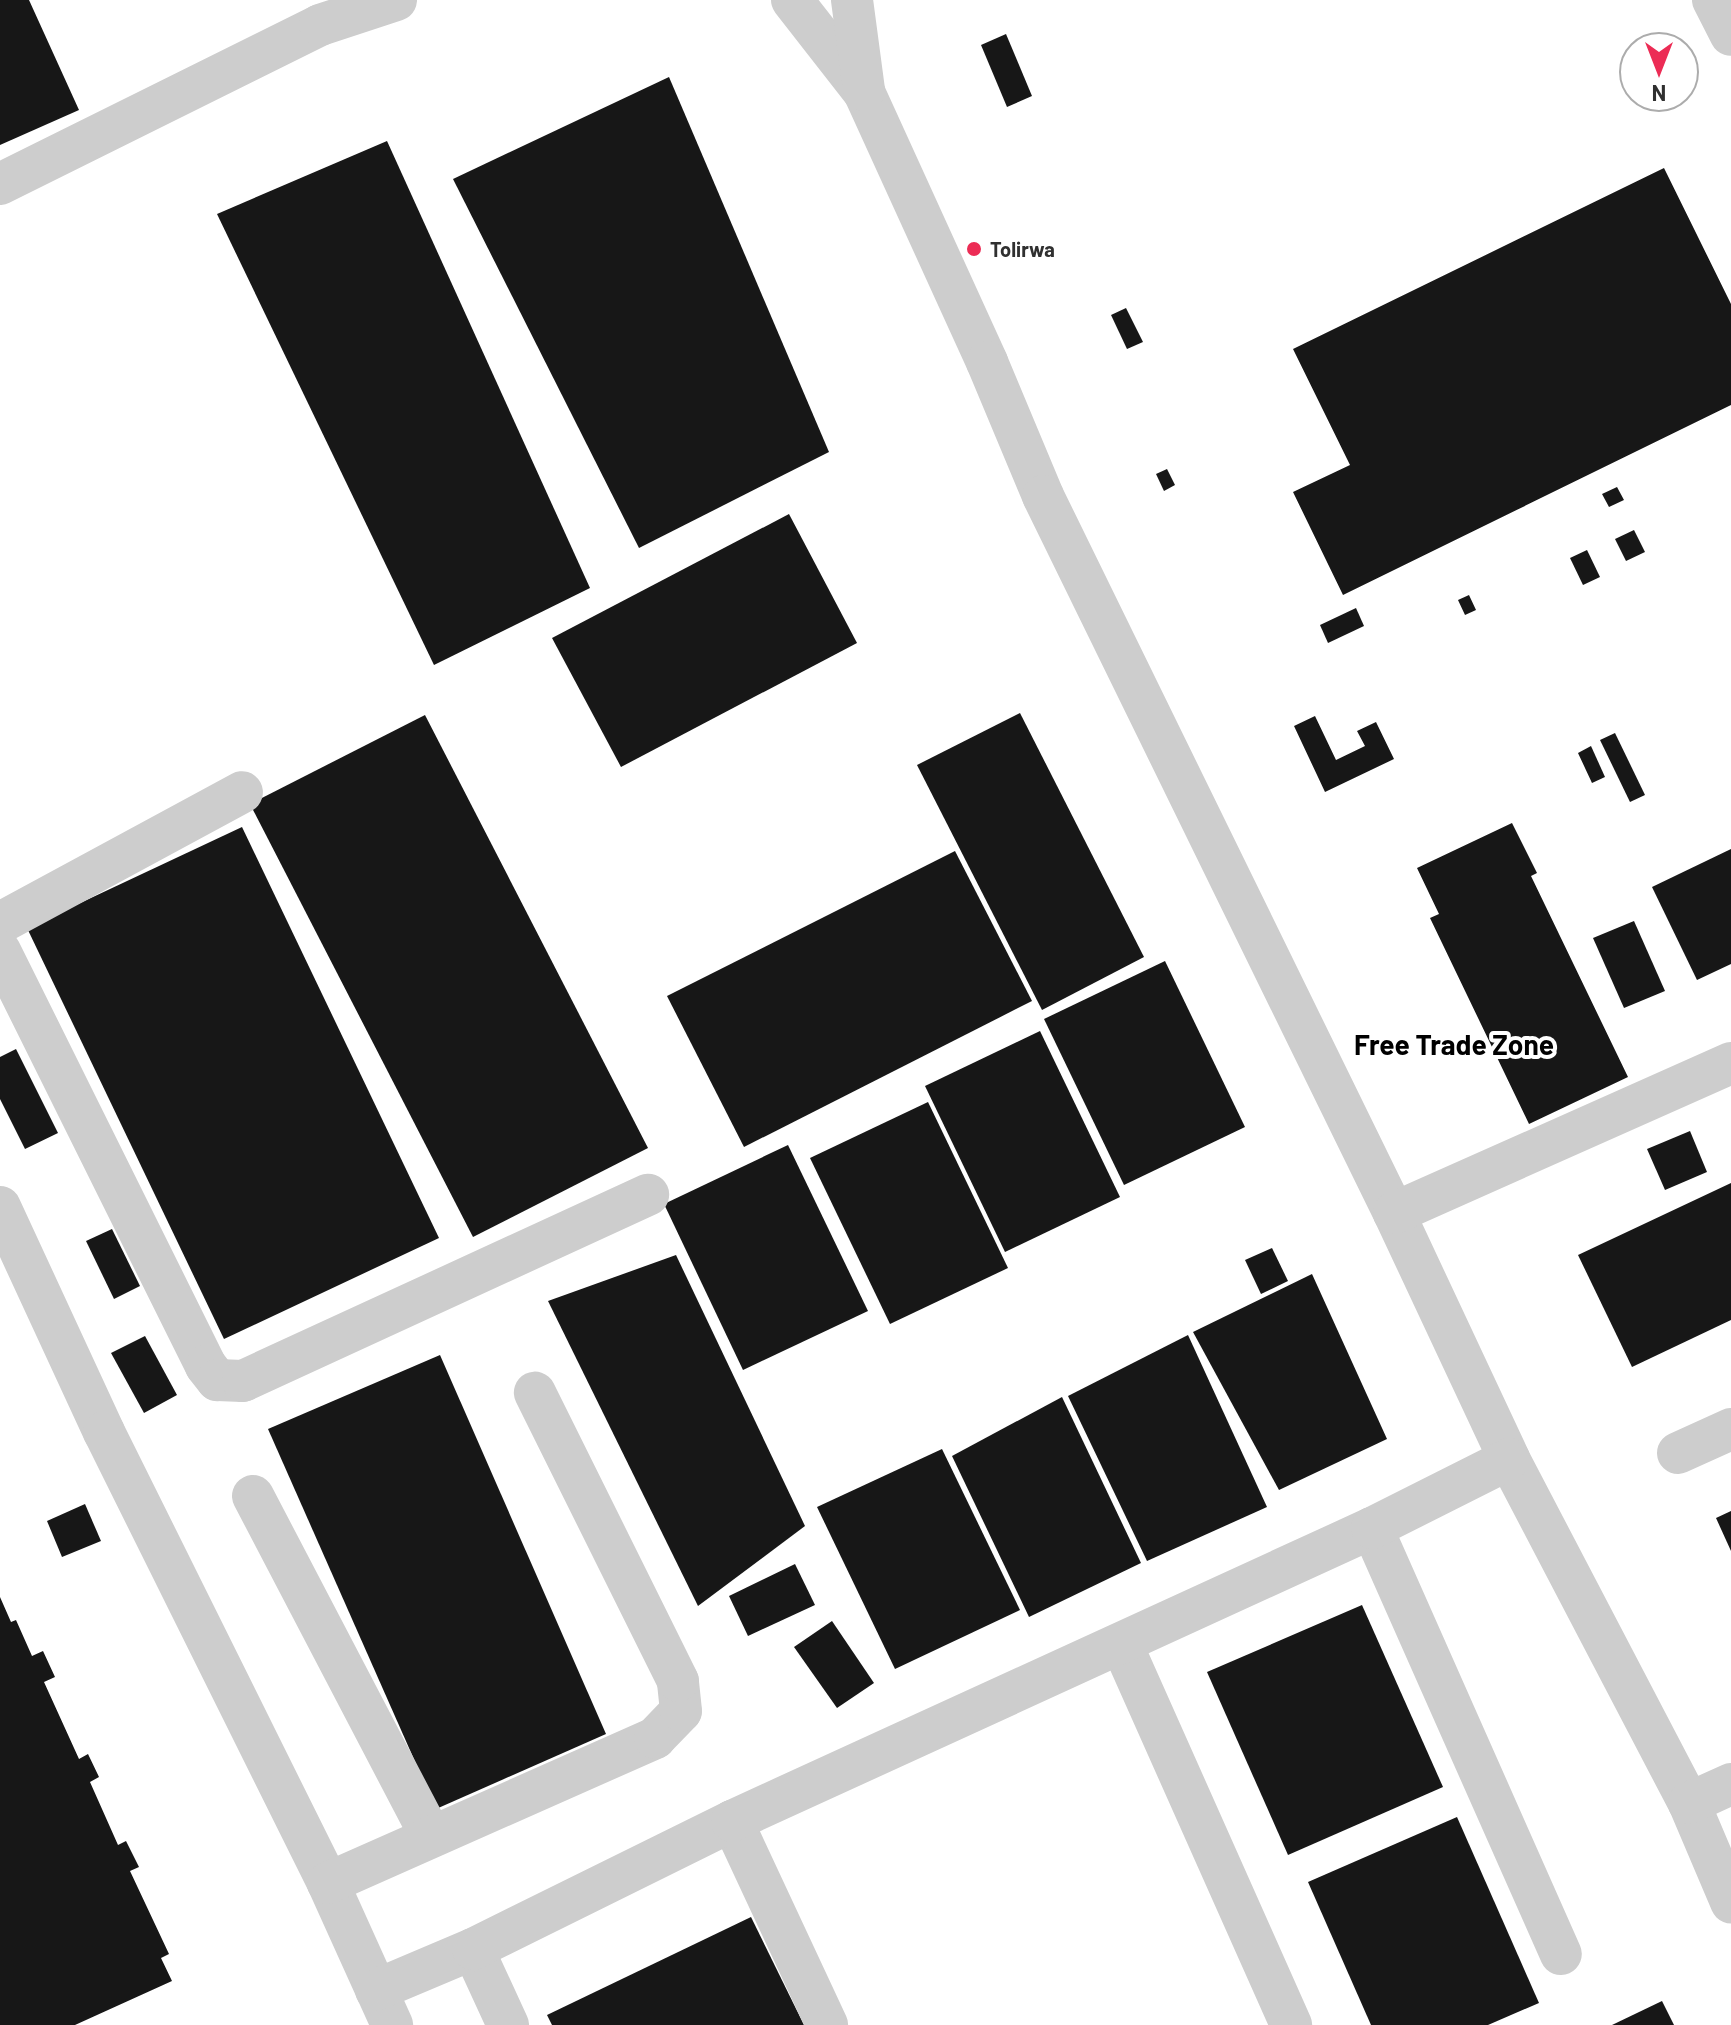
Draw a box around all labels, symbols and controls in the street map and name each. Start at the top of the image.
north arrow [1619,32,1699,112]
text: N [1652,81,1666,107]
place label: Tolirwa [990,237,1055,261]
marker: Tolirwa [965,240,983,258]
district label: Free Trade Zone [1354,1027,1554,1061]

